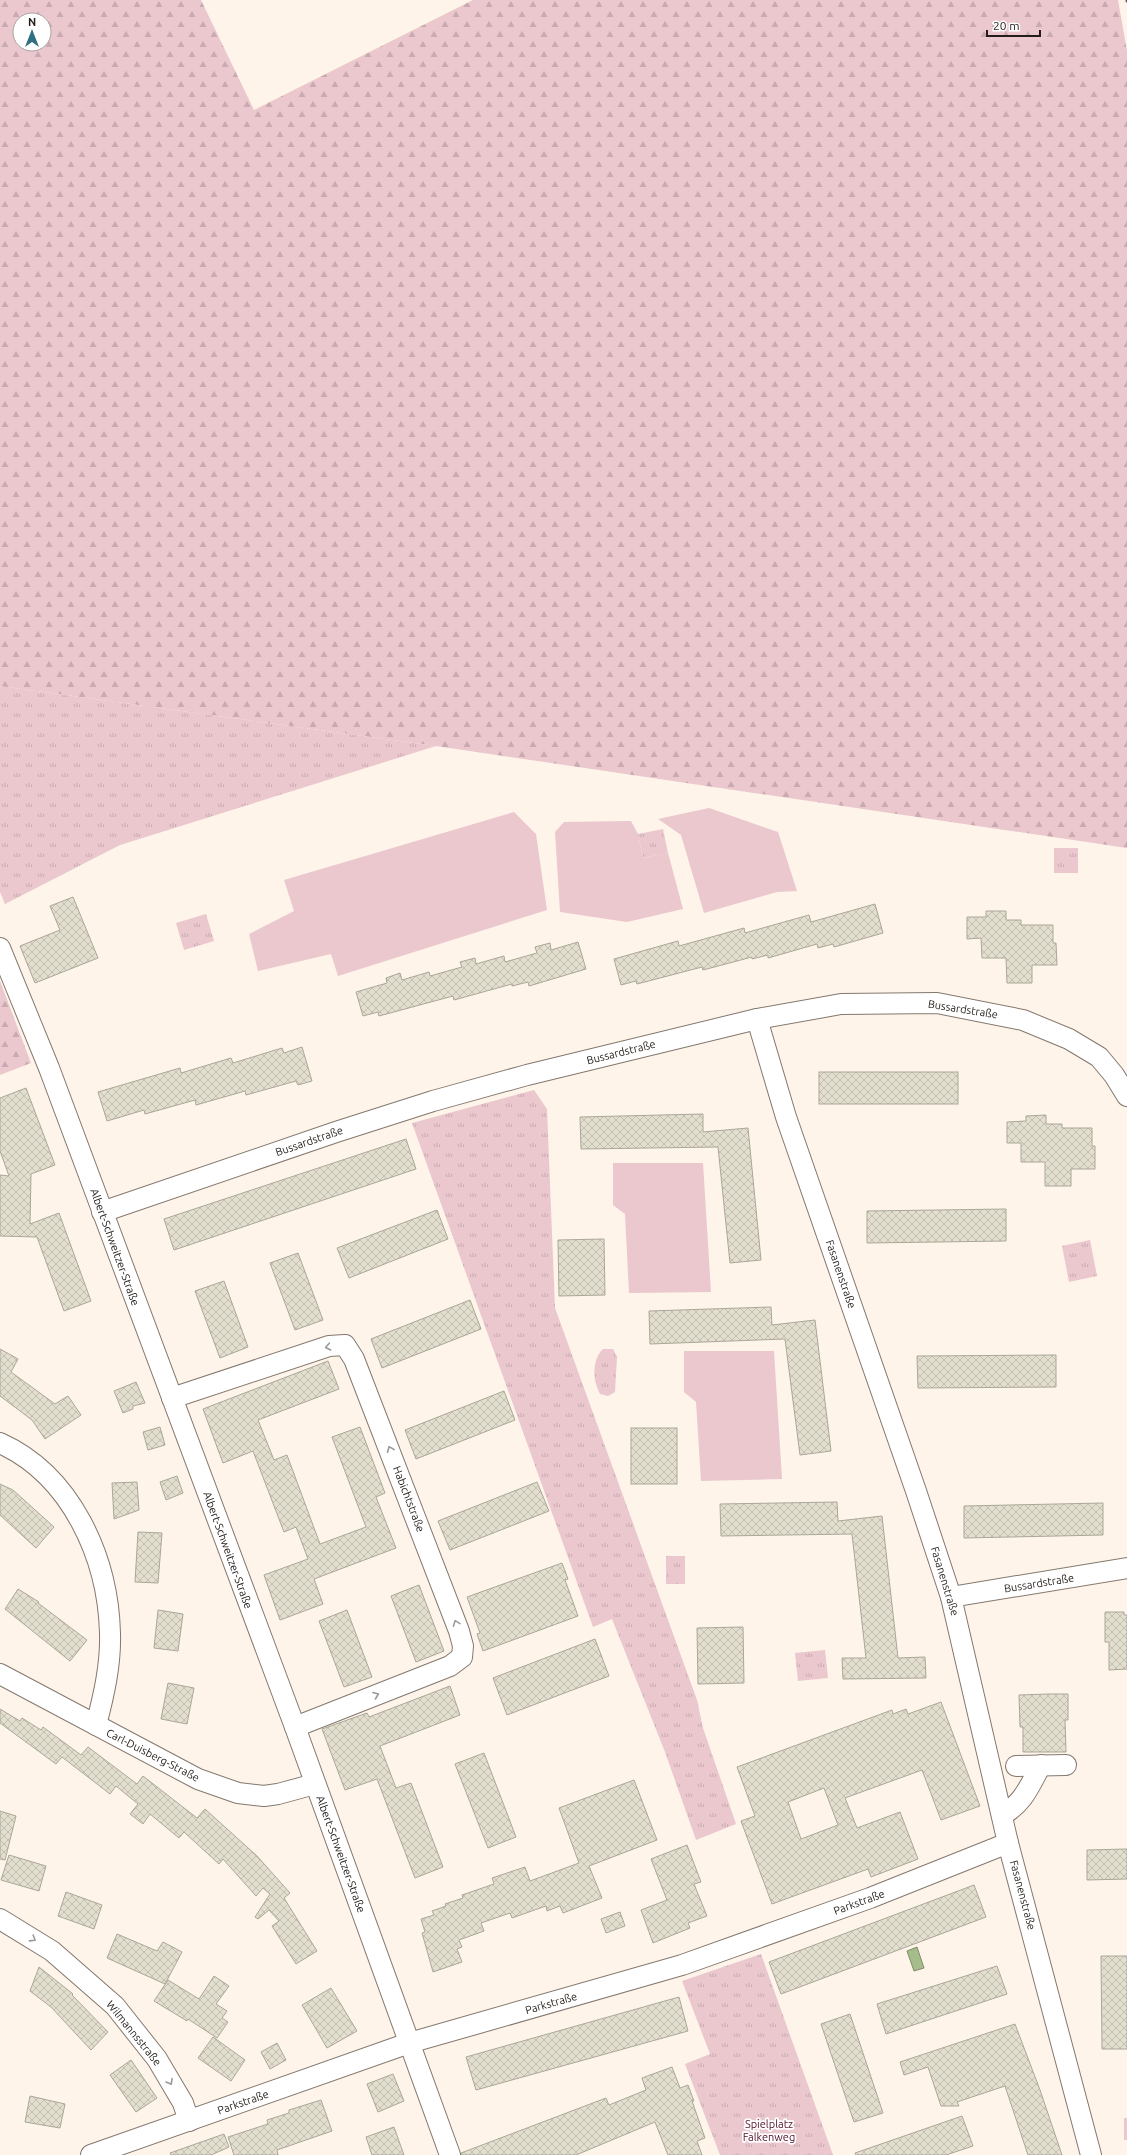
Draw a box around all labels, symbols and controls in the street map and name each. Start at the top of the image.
north arrow [12,12,52,52]
scale bar [987,12,1040,38]
text: N [28,16,36,28]
text: 20 m [993,19,1020,32]
street label: Bussardstraße [927,998,999,1020]
street label: Bussardstraße [585,1038,657,1066]
street label: Bussardstraße [274,1124,344,1158]
street label: Albert-Schweitzer-Straße [88,1187,142,1307]
street label: Fasanenstraße [824,1238,858,1310]
one-way arrow [325,1342,331,1350]
one-way arrow [386,1446,394,1453]
street label: Habichtstraße [391,1464,427,1534]
street label: Albert-Schweitzer-Straße [201,1490,255,1610]
street label: Fasanenstraße [929,1545,961,1617]
street label: Bussardstraße [1003,1572,1075,1594]
one-way arrow [453,1619,461,1626]
one-way arrow [372,1691,379,1699]
street label: Carl-Duisberg-Straße [104,1726,202,1784]
street label: Albert-Schweitzer-Straße [314,1794,368,1914]
street label: Fasanenstraße [1008,1859,1038,1931]
street label: Parkstraße [832,1887,886,1917]
one-way arrow [29,1934,36,1942]
street label: Parkstraße [524,1990,578,2016]
street label: Wilmannsstraße [104,1998,164,2068]
one-way arrow [166,2078,173,2085]
street label: Parkstraße [216,2088,270,2116]
park label: Spielplatz Falkenweg [743,2118,795,2143]

